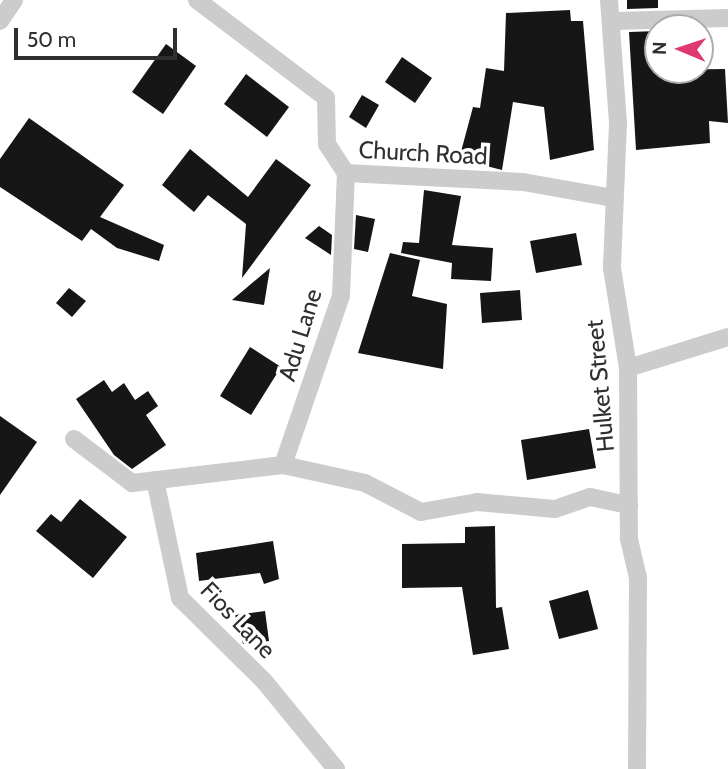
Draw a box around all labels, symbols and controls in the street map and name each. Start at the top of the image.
scale bar [18,14,180,58]
north arrow [644,14,714,84]
text: 50 m [27,27,76,52]
text: N [648,41,671,55]
street label: Church Road [358,135,488,171]
street label: Adu Lane [272,285,328,385]
street label: Hulket Street [580,319,620,453]
street label: Fios Lane [195,576,281,664]

